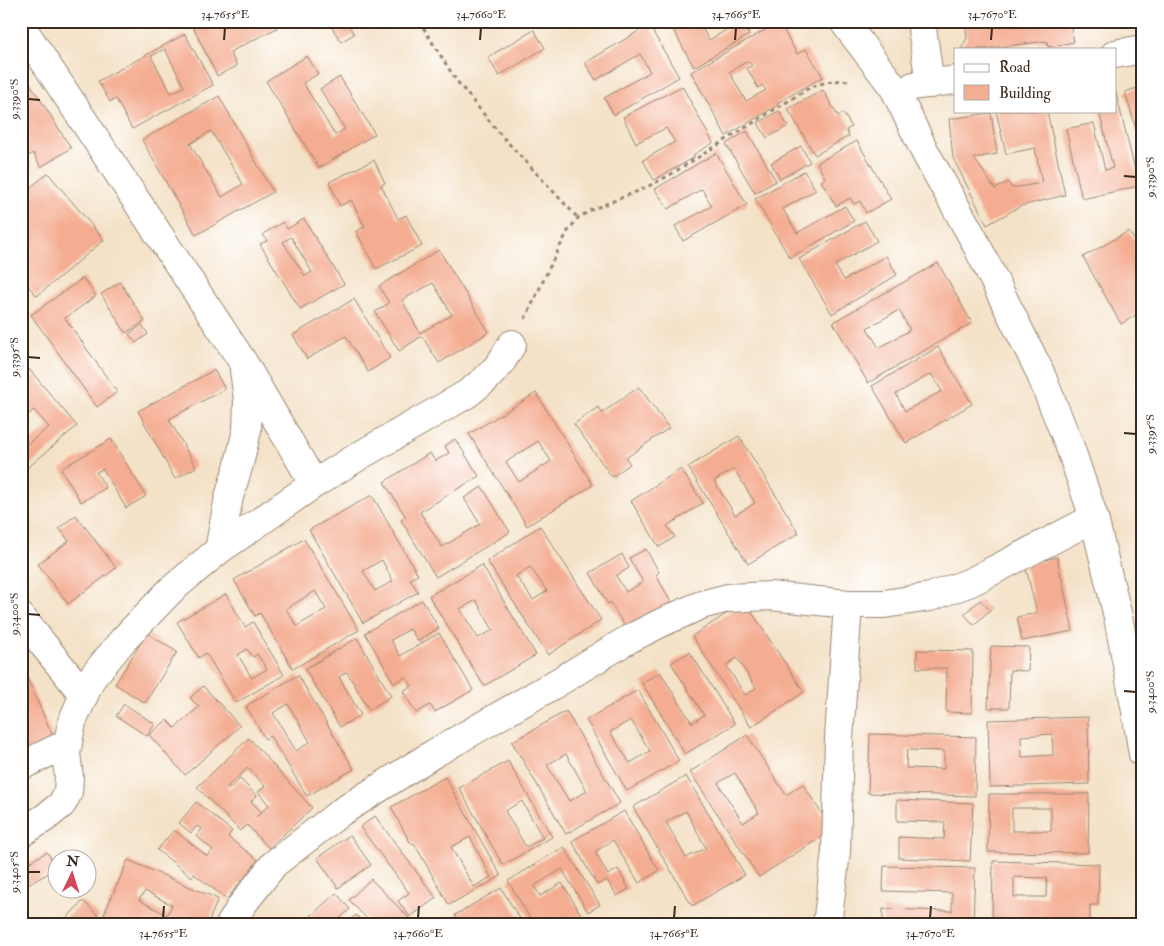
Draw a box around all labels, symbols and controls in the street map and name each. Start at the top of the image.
text: 34.7655°E [201,7,249,22]
text: 34.7660°E [456,7,506,22]
text: 34.7665°E [712,7,761,22]
text: 34.7670°E [967,7,1017,22]
legend [954,48,1116,112]
text: Road [999,58,1031,77]
text: 9.3390°S [7,79,22,120]
text: Building [999,84,1051,103]
text: 9.3390°S [1143,157,1158,198]
text: 9.3395°S [7,337,22,378]
text: 9.3395°S [1143,414,1158,455]
text: 9.3400°S [7,593,22,636]
text: 9.3400°S [1143,671,1158,714]
north arrow [48,848,98,898]
text: 9.3405°S [7,851,22,894]
text: N [65,853,80,870]
text: 34.7655°E [139,926,187,941]
text: 34.7660°E [393,926,443,941]
text: 34.7665°E [650,926,699,941]
text: 34.7670°E [905,926,955,941]

